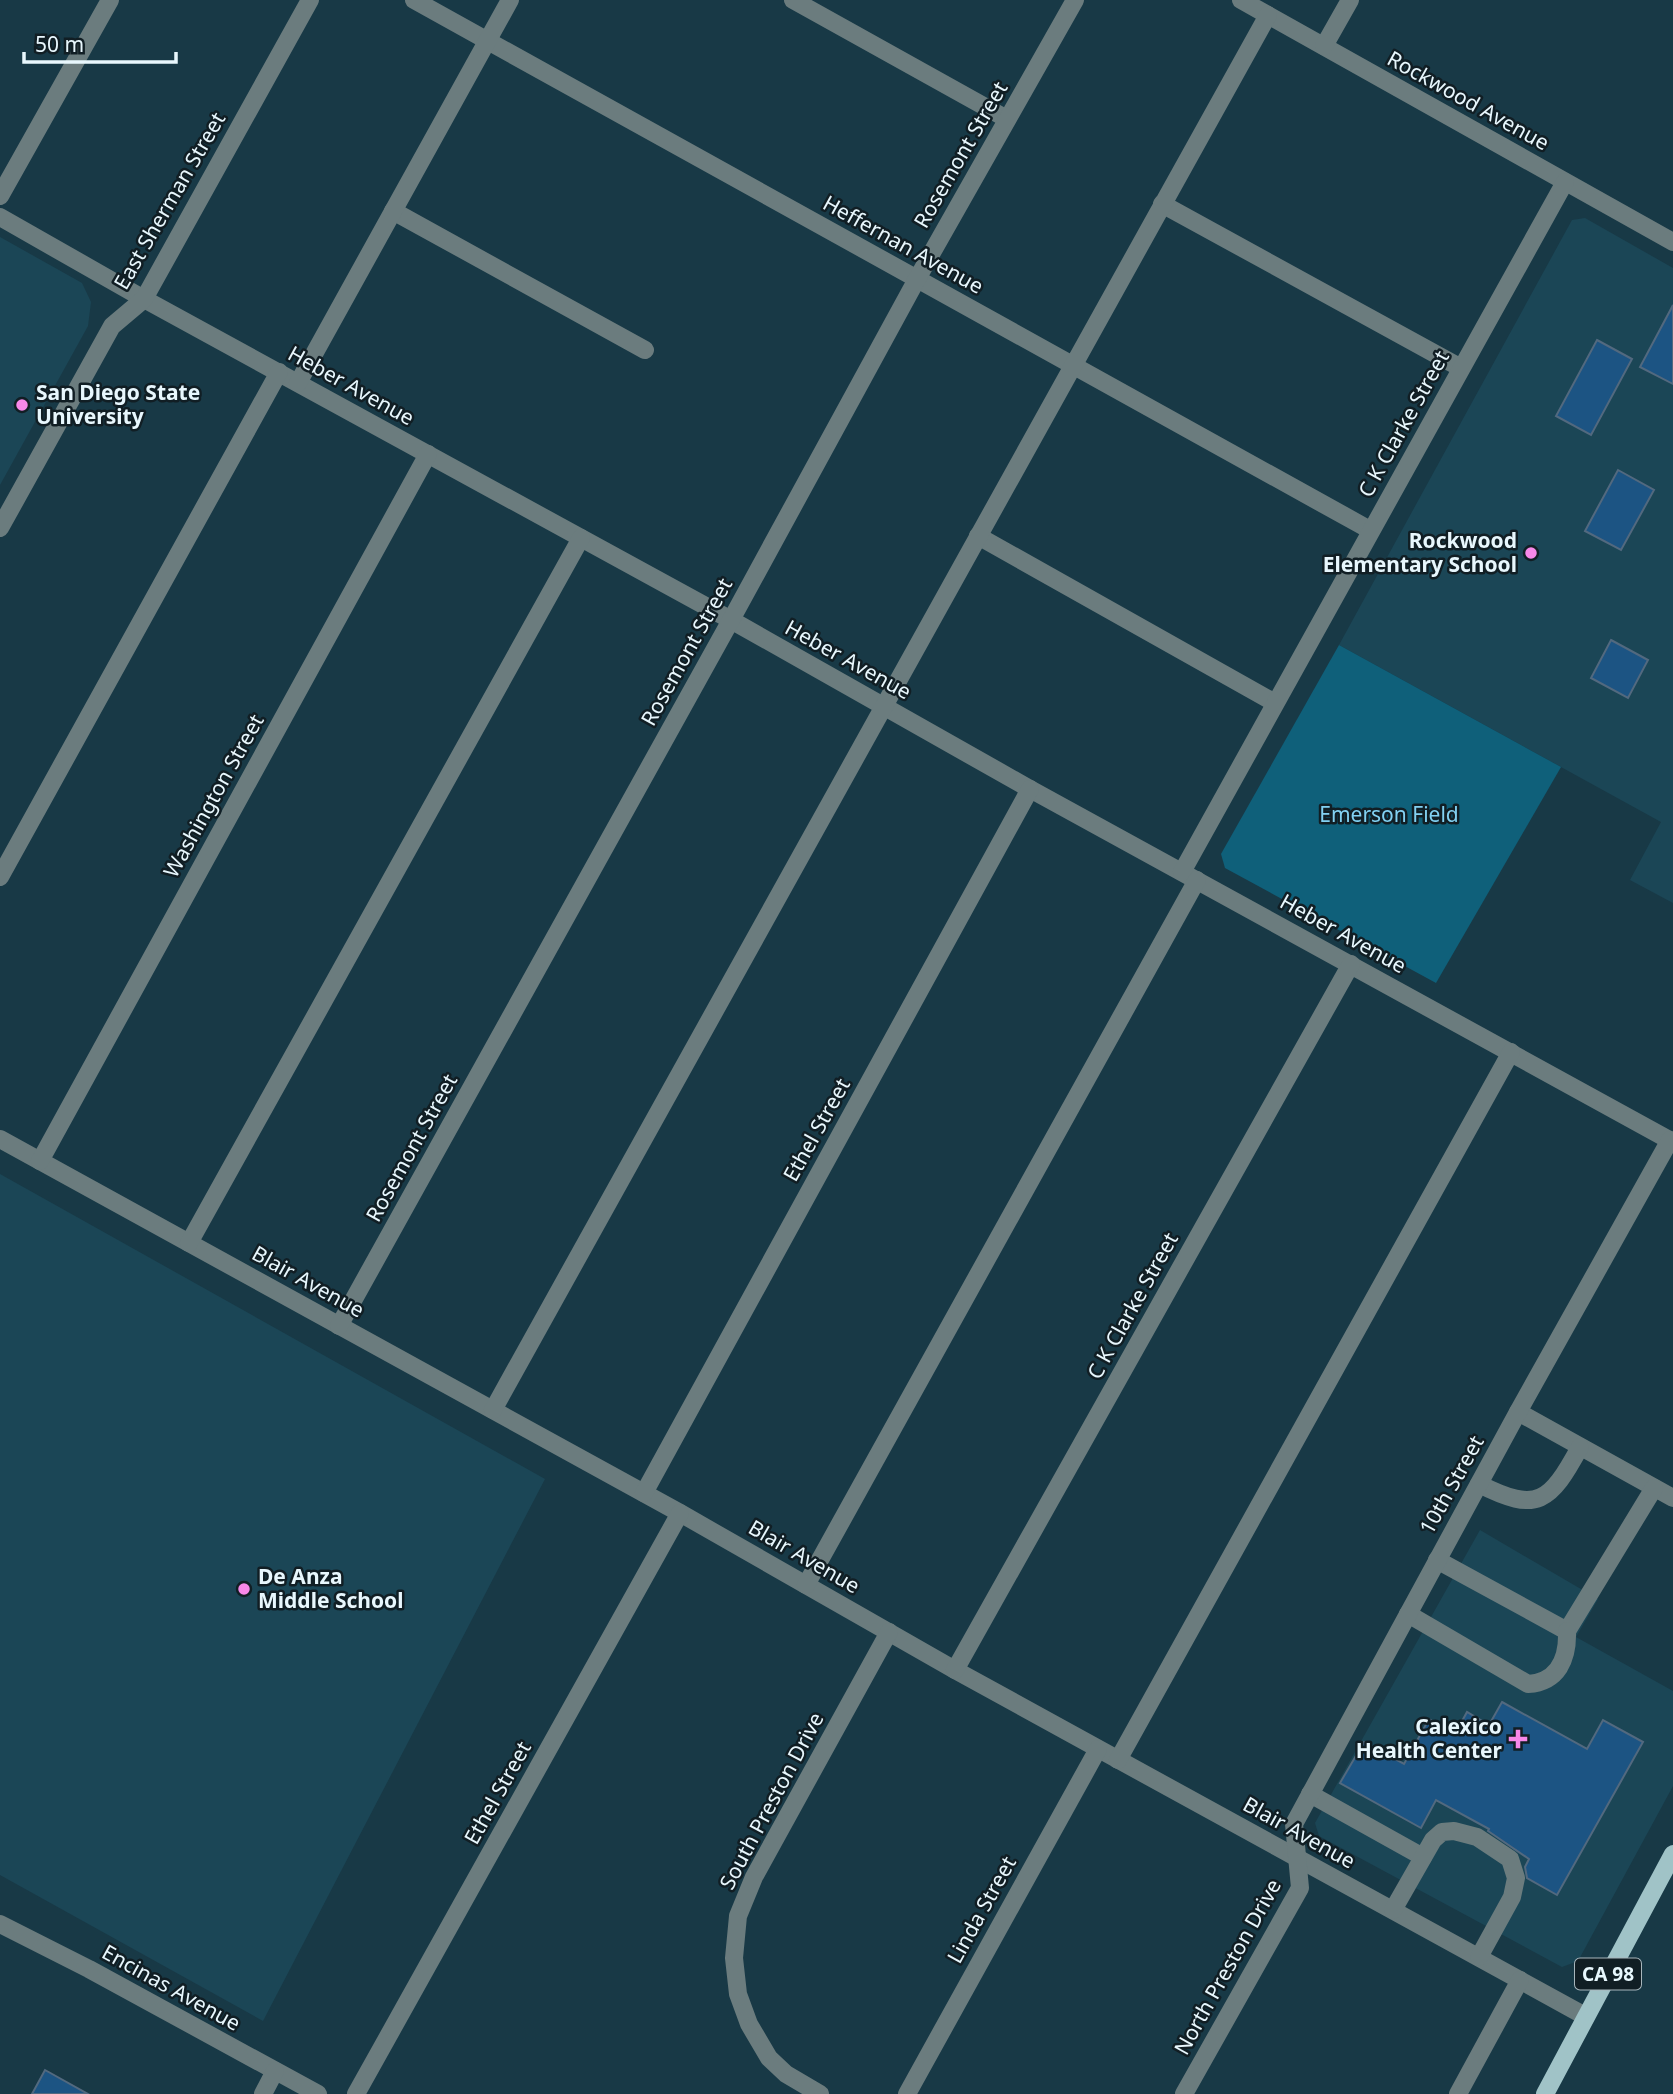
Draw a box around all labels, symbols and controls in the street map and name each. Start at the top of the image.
scale bar [24,21,177,65]
text: 50 m [35,30,84,58]
street label: Rockwood Avenue [1383,44,1554,156]
street label: Rosemont Street [907,76,1014,233]
street label: East Sherman Street [107,107,231,294]
street label: Heffernan Avenue [818,188,989,300]
street label: Heber Avenue [283,339,420,431]
street label: C K Clarke Street [1351,345,1455,502]
place label: San Diego State University [36,378,200,430]
marker: San Diego State University [14,397,30,413]
place label: Rockwood Elementary School [1323,526,1517,578]
marker: Rockwood Elementary School [1523,545,1539,561]
street label: Rosemont Street [634,572,738,730]
street label: Heber Avenue [780,613,917,705]
street label: Washington Street [157,709,270,882]
park label: Emerson Field [1319,800,1459,828]
street label: Heber Avenue [1275,887,1412,979]
street label: Rosemont Street [359,1068,463,1226]
street label: Ethel Street [776,1073,856,1186]
street label: C K Clarke Street [1080,1227,1184,1384]
street label: Blair Avenue [247,1239,370,1323]
street label: 10th Street [1413,1430,1490,1539]
street label: Blair Avenue [744,1513,865,1599]
place label: De Anza Middle School [258,1562,403,1614]
marker: De Anza Middle School [236,1581,252,1597]
street label: South Preston Drive [713,1707,830,1894]
place label: Calexico Health Center [1356,1712,1503,1764]
marker: Calexico Health Center [1508,1729,1528,1749]
street label: Ethel Street [457,1736,537,1849]
street label: Blair Avenue [1238,1790,1361,1874]
street label: Linda Street [940,1851,1022,1968]
street label: North Preston Drive [1167,1874,1287,2059]
street label: Encinas Avenue [97,1938,246,2037]
road number: CA 98 [1575,1958,1641,1990]

